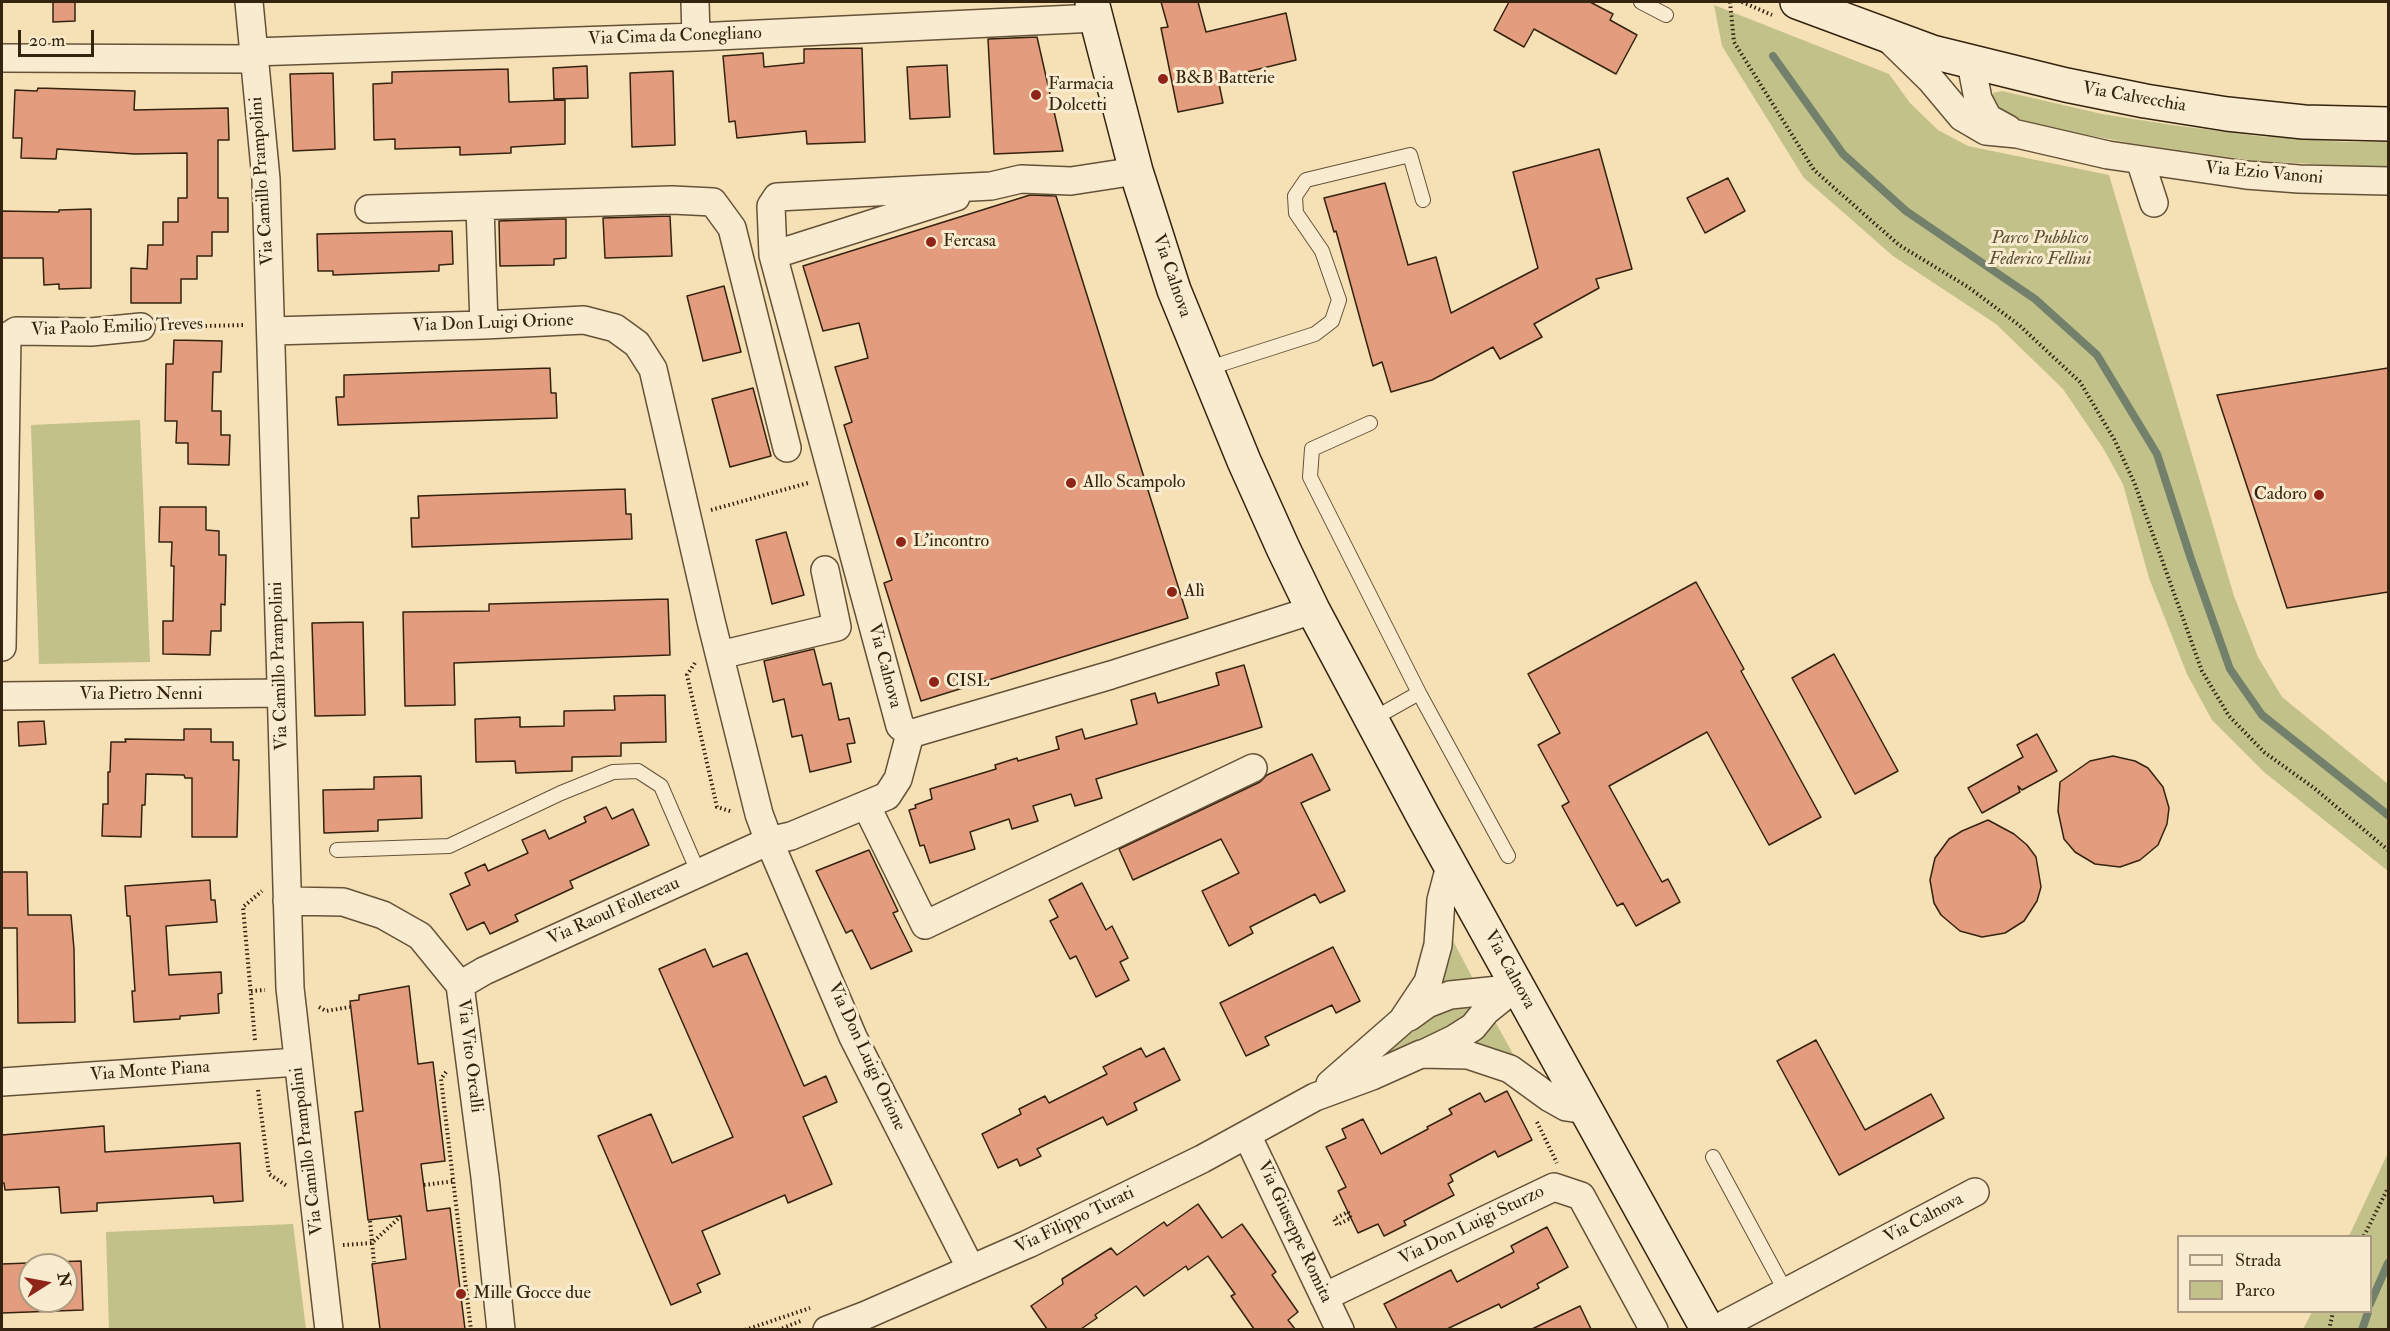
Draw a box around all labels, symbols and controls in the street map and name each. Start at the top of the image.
scale bar [21,18,98,56]
street label: Via Cima da Conegliano [588,23,762,51]
text: 20 m [29,29,65,52]
place label: B&B Batterie [1175,68,1275,90]
marker: B&B Batterie [1156,72,1170,86]
place label: Farmacia Dolcetti [1048,74,1114,116]
street label: Via Calvecchia [2080,78,2188,118]
marker: Farmacia Dolcetti [1029,88,1043,102]
street label: Via Camillo Prampolini [246,96,280,266]
street label: Via Ezio Vanoni [2204,158,2324,190]
park label: Parco Pubblico Federico Fellini [1989,228,2091,270]
place label: Fercasa [943,231,996,253]
street label: Via Calnova [1147,232,1195,320]
marker: Fercasa [924,235,938,249]
street label: Via Don Luigi Orione [412,310,574,338]
street label: Via Paolo Emilio Treves [31,314,203,342]
place label: Allo Scampolo [1083,472,1185,494]
marker: Allo Scampolo [1064,476,1078,490]
place label: Cadoro [2254,484,2307,506]
marker: Cadoro [2312,488,2326,502]
place label: L'incontro [913,531,989,553]
marker: L'incontro [894,535,908,549]
street label: Via Camillo Prampolini [266,581,294,751]
place label: Alì [1184,581,1205,603]
marker: Alì [1165,585,1179,599]
street label: Via Calnova [862,621,906,711]
place label: CISL [946,671,990,693]
marker: CISL [927,675,941,689]
street label: Via Pietro Nenni [80,684,202,706]
street label: Via Raoul Follereau [545,873,683,951]
street label: Via Calnova [1479,927,1539,1013]
street label: Via Don Luigi Orione [822,979,910,1135]
street label: Via Vito Orcalli [451,998,487,1114]
street label: Via Monte Piana [89,1057,211,1087]
street label: Via Camillo Prampolini [287,1066,329,1236]
street label: Via Giuseppe Romita [1252,1158,1336,1306]
street label: Via Don Luigi Sturzo [1396,1181,1548,1271]
street label: Via Filippo Turati [1012,1183,1138,1259]
street label: Via Calnova [1881,1189,1967,1249]
legend [2177,1235,2372,1313]
text: Strada [2235,1249,2281,1272]
north arrow [18,1253,78,1313]
text: N [53,1271,75,1289]
text: Parco [2235,1279,2275,1302]
place label: Mille Gocce due [473,1283,591,1305]
marker: Mille Gocce due [454,1287,468,1301]

